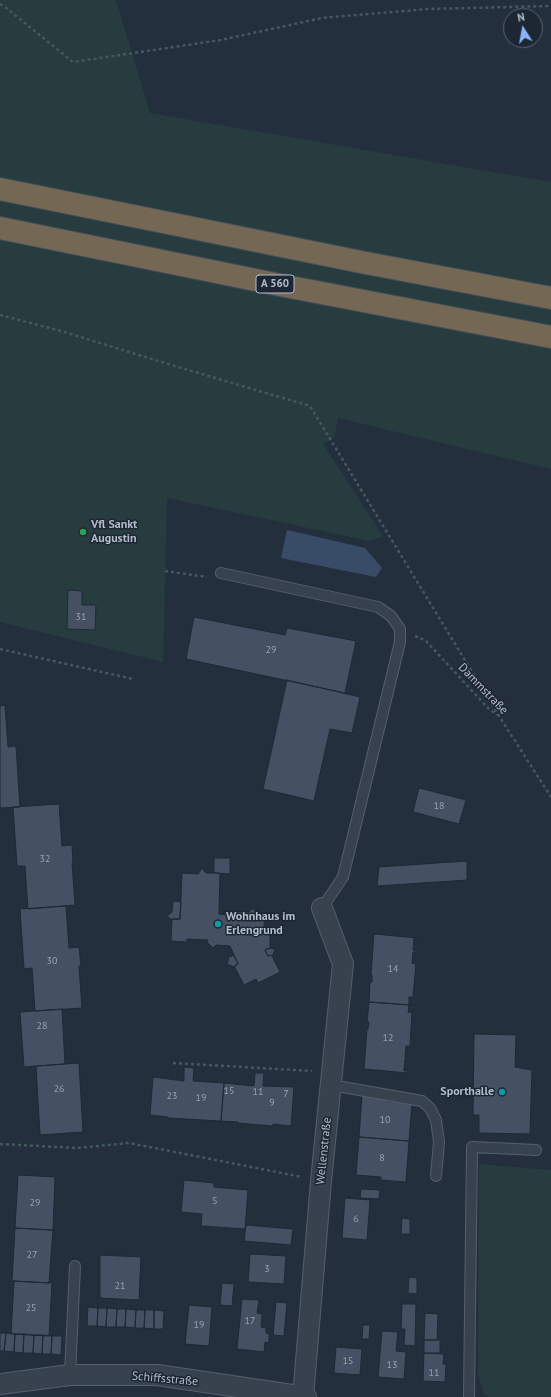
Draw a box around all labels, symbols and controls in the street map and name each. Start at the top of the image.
north arrow [503,8,543,48]
text: N [516,10,526,25]
road number: A 560 [256,275,294,293]
place label: Vfl Sankt Augustin [91,518,137,546]
marker: Vfl Sankt Augustin [78,527,88,537]
house number: 31 [76,611,86,623]
house number: 29 [266,644,276,656]
street label: Dammstraße [455,660,511,718]
house number: 18 [434,800,444,812]
house number: 32 [40,853,50,865]
place label: Wohnhaus im Erlengrund [226,910,295,938]
marker: Wohnhaus im Erlengrund [213,919,223,929]
house number: 30 [47,955,57,967]
house number: 14 [388,963,398,975]
house number: 28 [37,1020,47,1032]
house number: 12 [383,1032,393,1044]
house number: 26 [54,1083,64,1095]
house number: 15 [224,1085,234,1097]
place label: Sporthalle [440,1085,494,1099]
house number: 11 [253,1086,263,1098]
marker: Sporthalle [497,1087,507,1097]
house number: 7 [283,1088,289,1100]
house number: 23 [167,1090,177,1102]
house number: 19 [196,1092,206,1104]
house number: 9 [269,1097,275,1109]
house number: 10 [380,1114,390,1126]
street label: Wellenstraße [313,1117,335,1185]
house number: 8 [379,1152,385,1164]
house number: 5 [212,1195,218,1207]
house number: 29 [30,1197,40,1209]
house number: 6 [353,1213,359,1225]
house number: 27 [27,1249,37,1261]
house number: 3 [264,1263,270,1275]
house number: 21 [115,1280,125,1292]
house number: 25 [26,1302,36,1314]
house number: 17 [245,1315,255,1327]
house number: 19 [194,1319,204,1331]
house number: 15 [343,1355,353,1367]
house number: 13 [387,1359,397,1371]
house number: 11 [429,1367,439,1379]
street label: Schiffsstraße [131,1369,199,1389]

